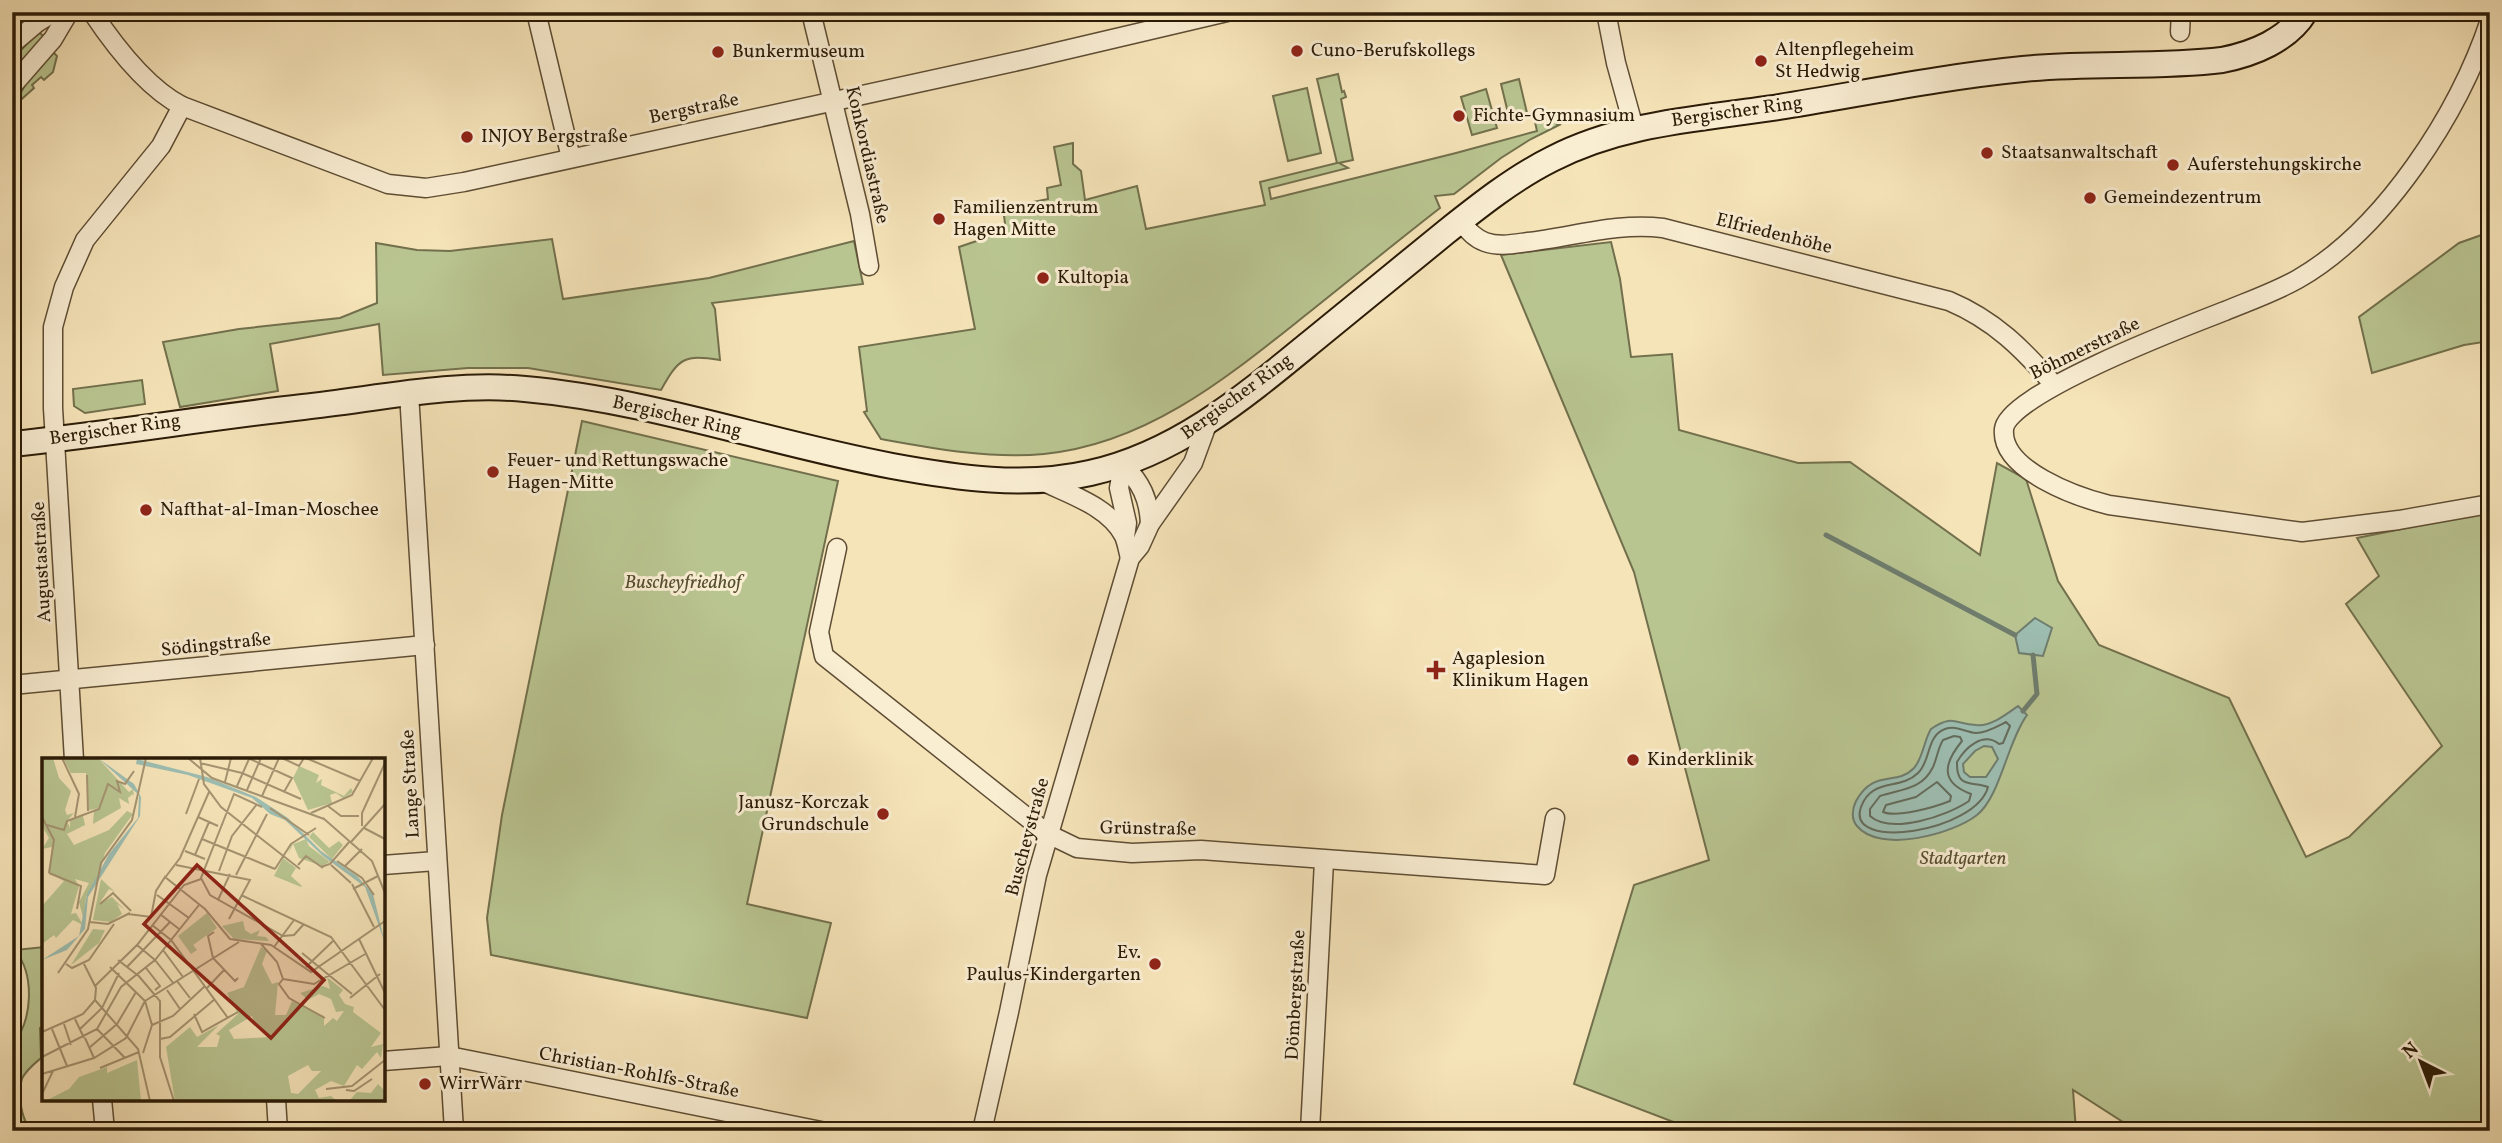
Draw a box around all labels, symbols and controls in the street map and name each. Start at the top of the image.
place label: Altenpflegeheim St Hedwig [1775,37,1914,85]
place label: Cuno-Berufskollegs [1311,38,1475,64]
place label: Bunkermuseum [732,39,865,65]
marker: Cuno-Berufskollegs [1289,43,1305,59]
marker: Bunkermuseum [710,44,726,60]
marker: Altenpflegeheim St Hedwig [1753,53,1769,69]
street label: Konkordiastraße [839,84,895,226]
street label: Bergstraße [647,87,741,131]
street label: Bergischer Ring [1670,90,1804,134]
place label: Fichte-Gymnasium [1473,103,1635,129]
marker: Fichte-Gymnasium [1451,108,1467,124]
place label: INJOY Bergstraße [481,124,628,150]
marker: INJOY Bergstraße [459,129,475,145]
place label: Staatsanwaltschaft [2001,140,2158,166]
marker: Staatsanwaltschaft [1979,145,1995,161]
place label: Auferstehungskirche [2187,152,2361,178]
marker: Auferstehungskirche [2165,157,2181,173]
place label: Gemeindezentrum [2104,185,2262,211]
marker: Gemeindezentrum [2082,190,2098,206]
place label: Familienzentrum Hagen Mitte [953,195,1099,243]
street label: Elfriedenhöhe [1713,207,1835,261]
marker: Familienzentrum Hagen Mitte [931,211,947,227]
place label: Kultopia [1057,265,1129,291]
marker: Kultopia [1035,270,1051,286]
street label: Böhmerstraße [2026,311,2144,387]
street label: Bergischer Ring [1176,348,1298,446]
street label: Bergischer Ring [610,389,744,445]
street label: Bergischer Ring [48,408,182,452]
place label: Feuer- und Rettungswache Hagen-Mitte [507,448,728,496]
marker: Feuer- und Rettungswache Hagen-Mitte [485,464,501,480]
place label: Nafthat-al-Iman-Moschee [160,497,379,523]
street label: Augustastraße [26,501,58,623]
marker: Nafthat-al-Iman-Moschee [138,502,154,518]
park label: Buscheyfriedhof [625,570,745,596]
street label: Södingstraße [160,626,272,664]
place label: Agaplesion Klinikum Hagen [1452,646,1589,694]
marker: Agaplesion Klinikum Hagen [1426,660,1446,680]
street label: Lange Straße [395,729,427,839]
place label: Kinderklinik [1647,747,1754,773]
marker: Kinderklinik [1625,752,1641,768]
inset map [42,758,385,1101]
street label: Buscheystraße [1000,775,1056,899]
place label: Janusz-Korczak Grundschule [738,790,869,838]
marker: Janusz-Korczak Grundschule [875,806,891,822]
street label: Grünstraße [1100,815,1196,843]
park label: Stadtgarten [1920,846,2006,872]
street label: Dömbergstraße [1280,929,1312,1061]
place label: Ev. Paulus-Kindergarten [966,940,1141,988]
marker: Ev. Paulus-Kindergarten [1147,956,1163,972]
north arrow [2386,1028,2456,1098]
text: N [2397,1036,2425,1065]
street label: Christian-Rohlfs-Straße [537,1041,741,1105]
place label: WirrWarr [439,1071,522,1097]
marker: WirrWarr [417,1076,433,1092]

